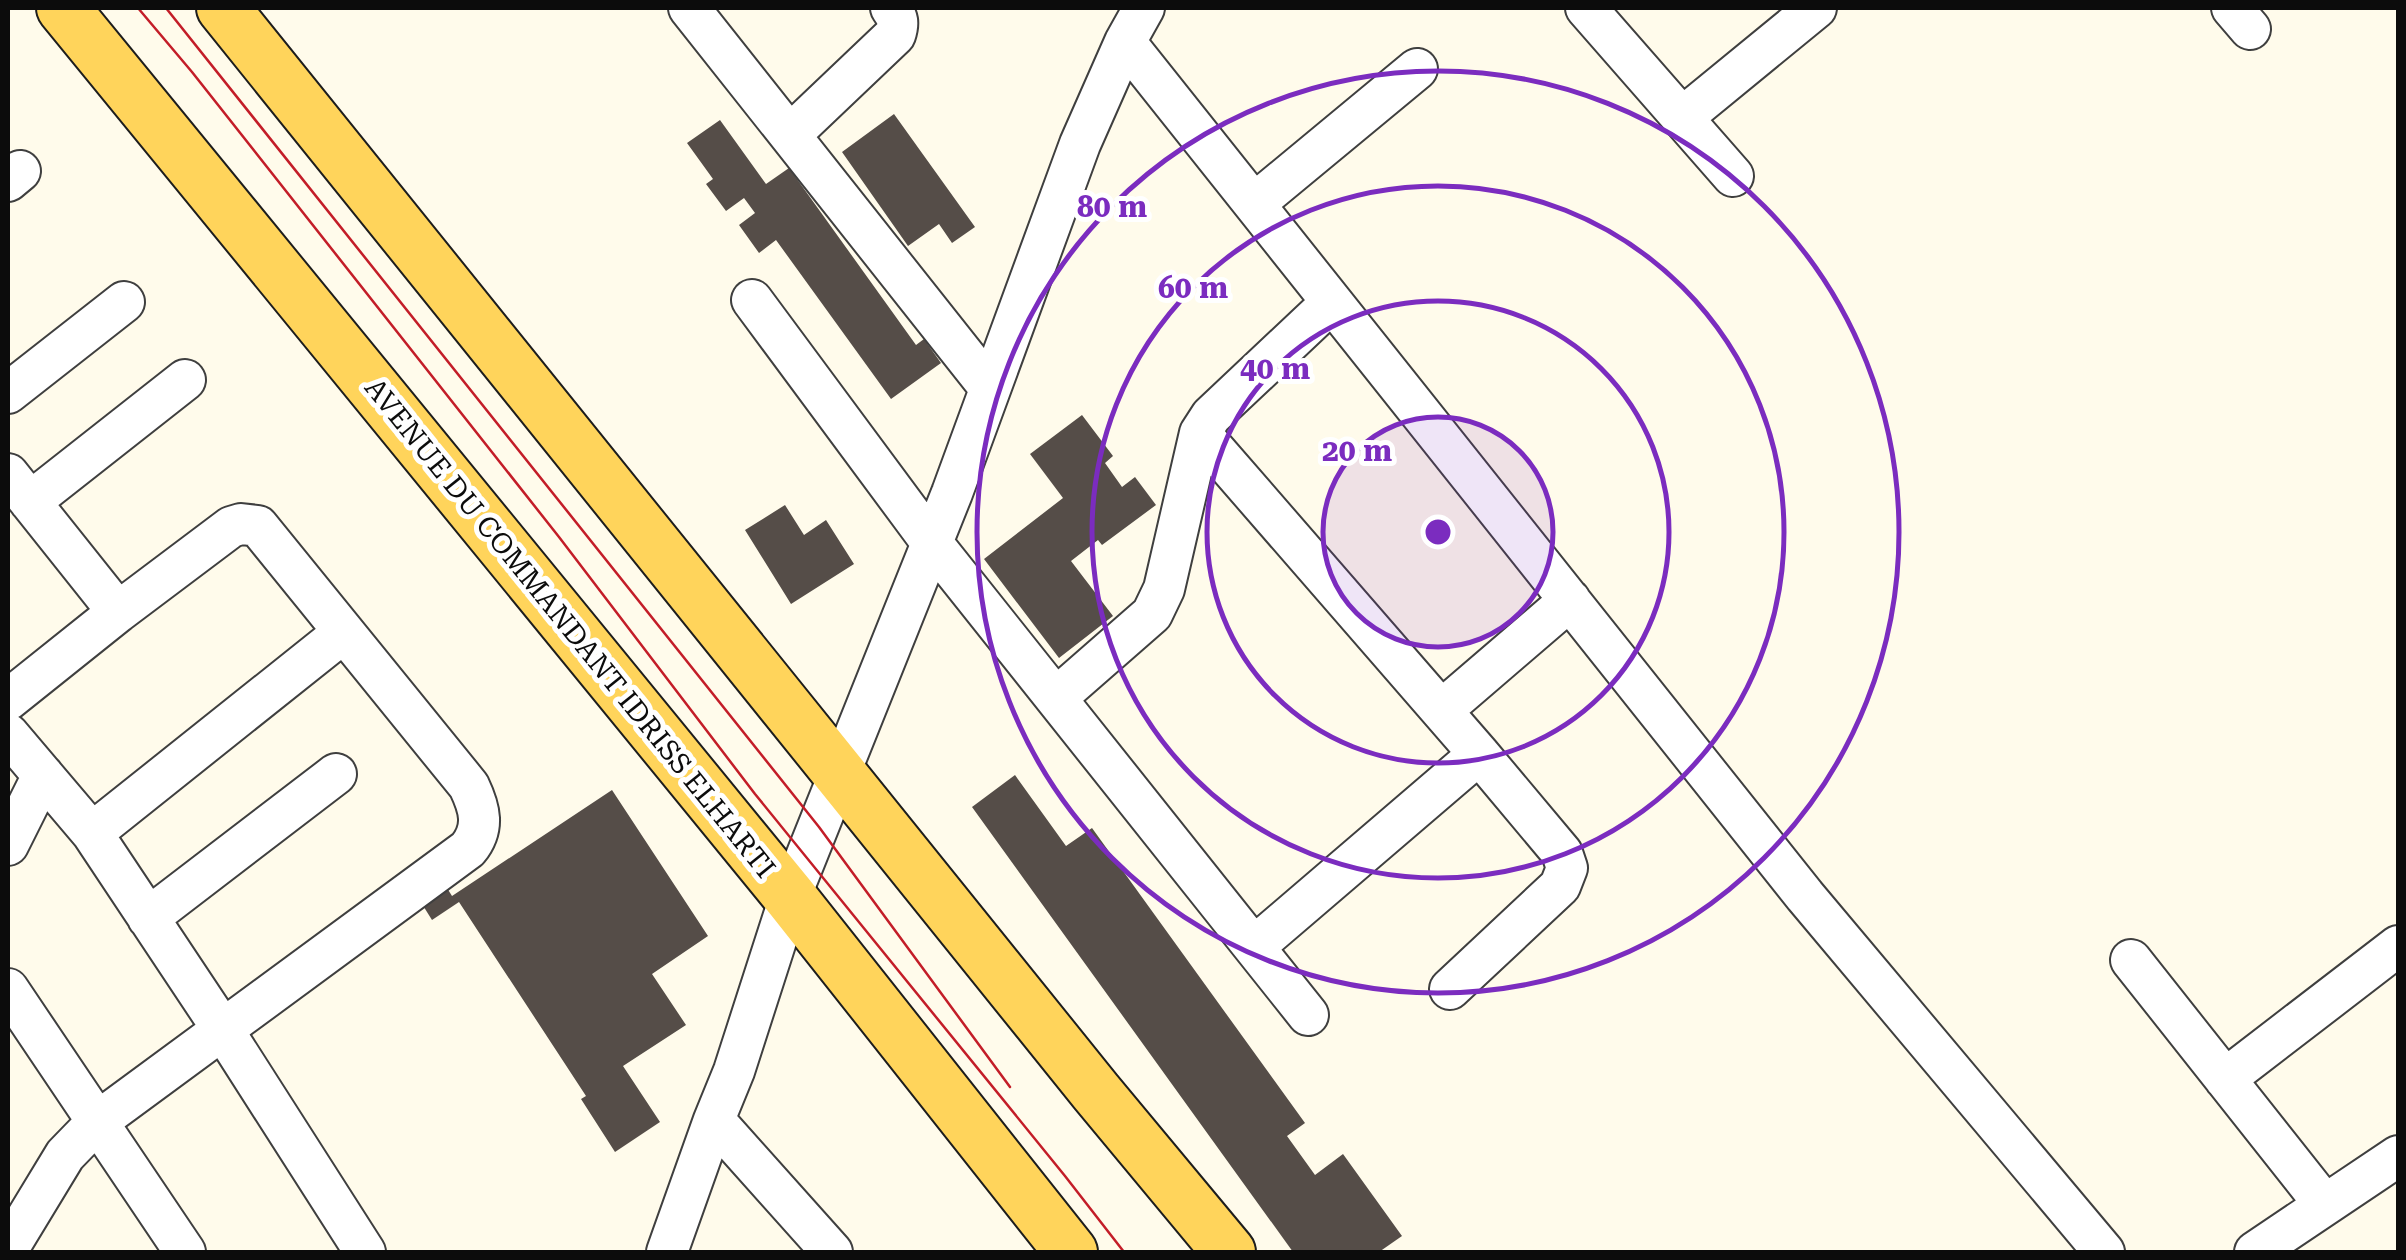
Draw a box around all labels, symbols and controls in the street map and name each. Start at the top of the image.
text: 80 m [1077,189,1147,224]
text: 60 m [1158,270,1228,305]
text: 40 m [1240,351,1310,386]
street label: AVENUE DU COMMANDANT IDRISS ELHARTI [358,372,782,884]
text: 20 m [1322,433,1392,468]
centre of rings [1420,514,1456,550]

